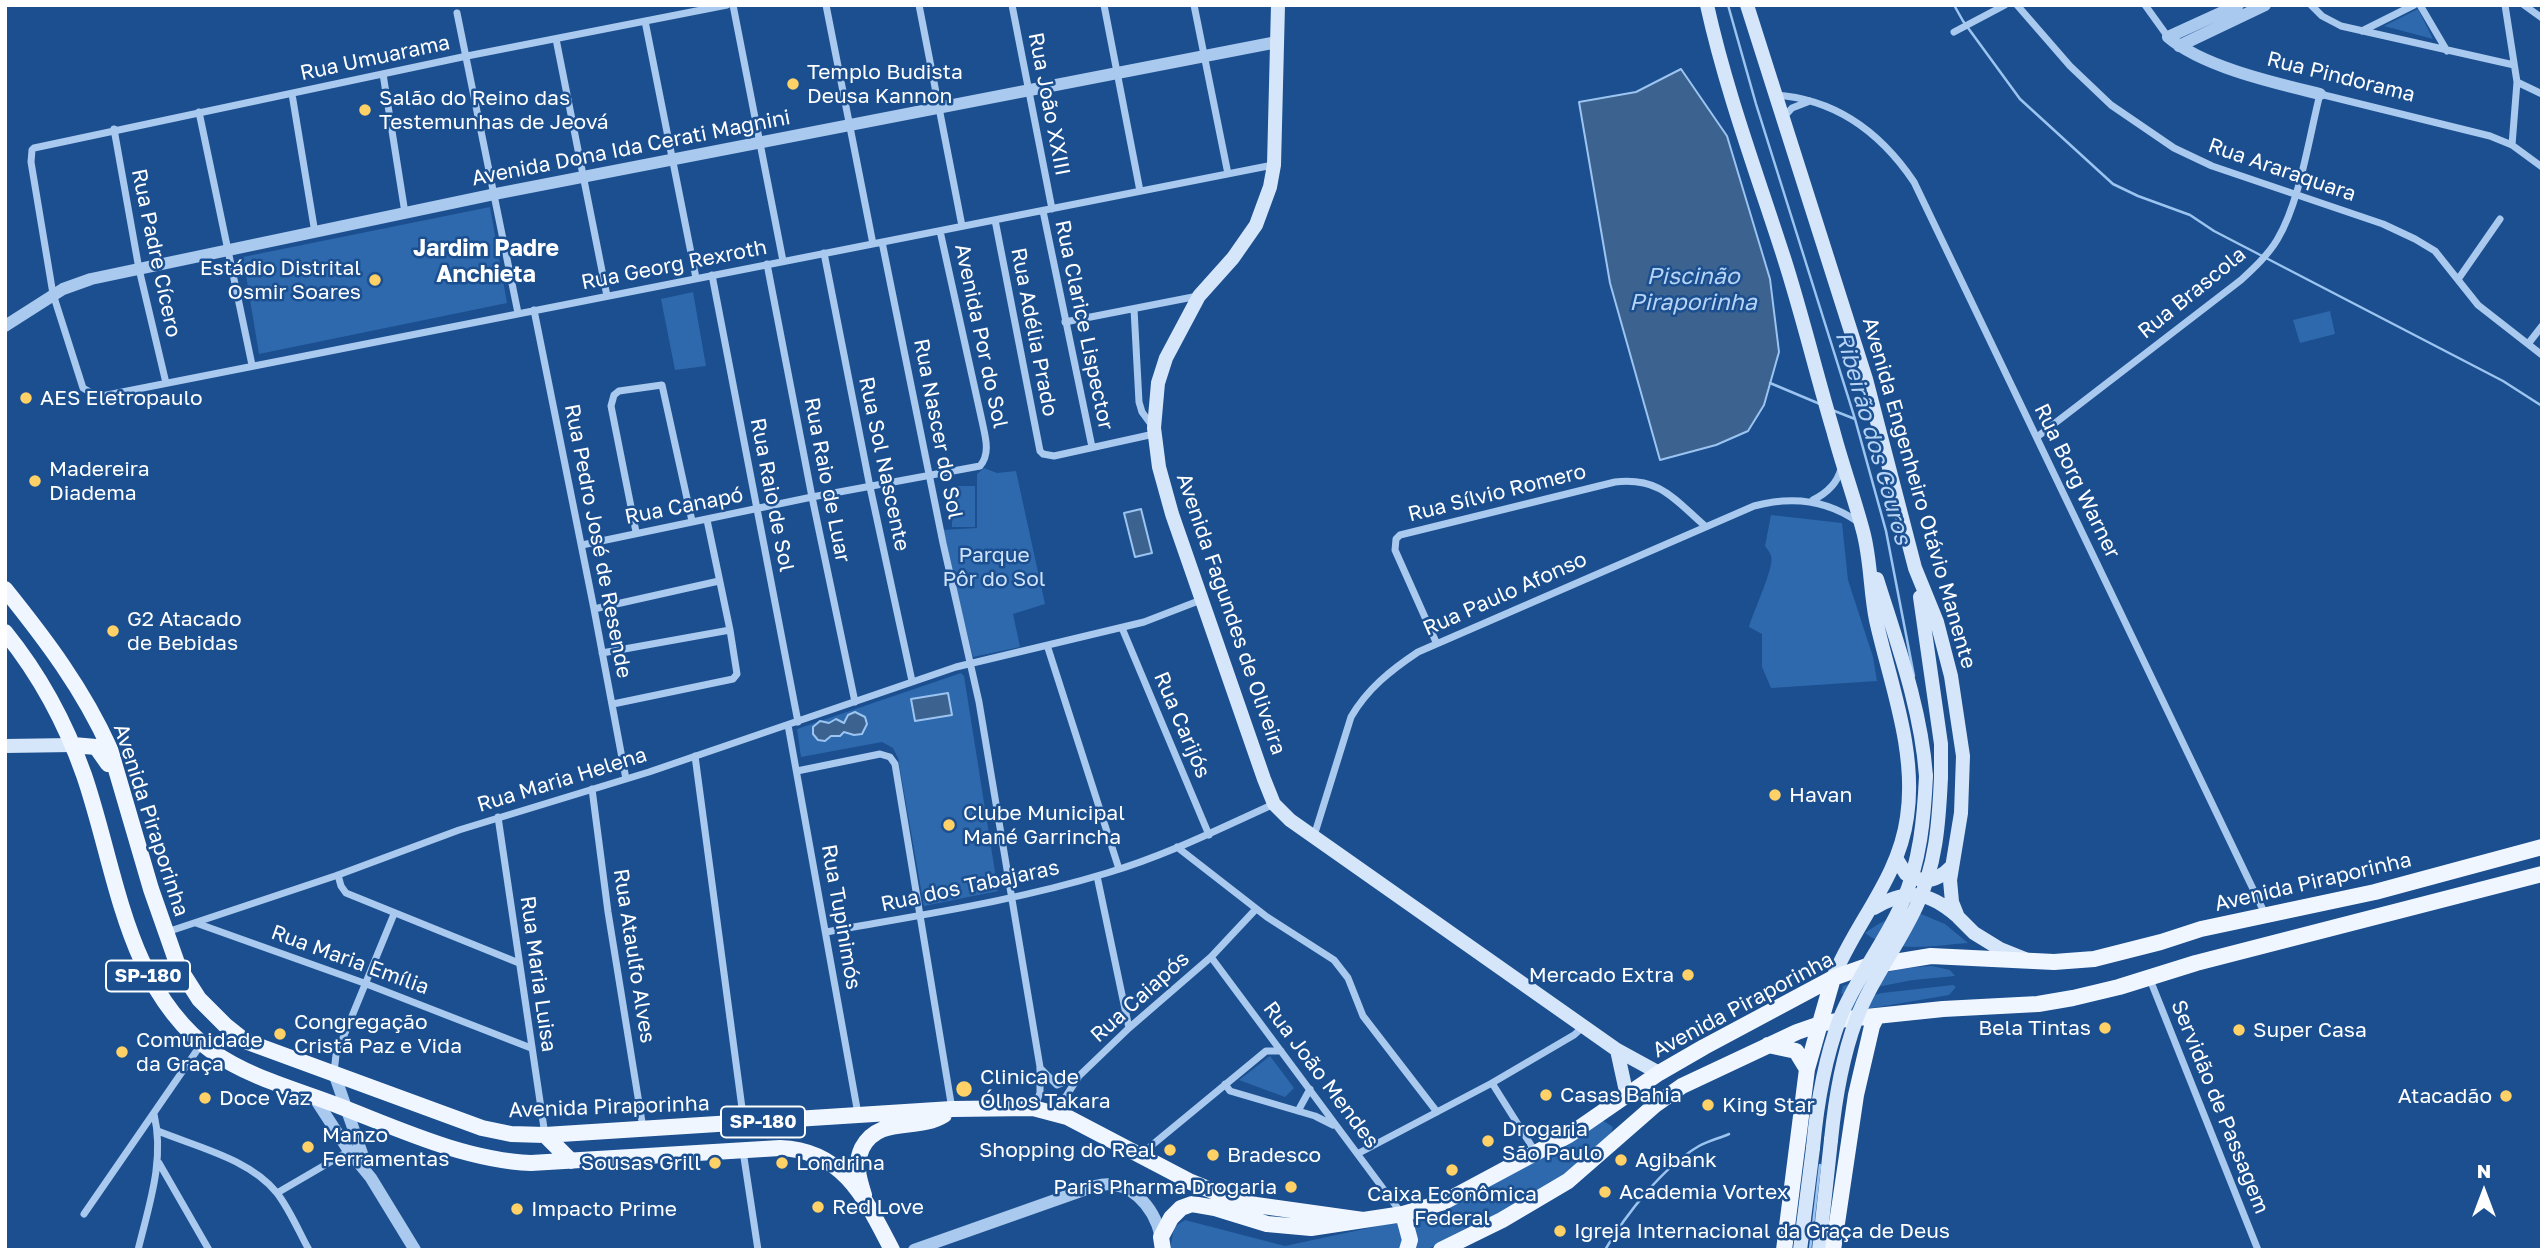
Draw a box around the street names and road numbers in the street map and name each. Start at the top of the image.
street label: Rua Umuarama [298,30,452,86]
street label: Rua João XXIII [1023,30,1075,178]
street label: Rua Pindorama [2264,46,2418,108]
street label: Avenida Dona Ida Cerati Magnini [469,105,793,191]
street label: Rua Araraquara [2205,133,2359,207]
street label: Rua Padre Cícero [126,166,186,340]
street label: Rua Clarice Lispector [1049,218,1119,432]
street label: Rua Georg Rexroth [579,235,769,295]
street label: Avenida Por do Sol [949,241,1013,431]
street label: Rua Brascola [2133,242,2251,344]
street label: Rua Adélia Prado [1005,246,1063,418]
street label: Avenida Engenheiro Otávio Manente [1857,315,1981,671]
street label: Rua Nascer do Sol [908,337,968,521]
street label: Rua Sol Nascente [853,375,915,553]
street label: Rua Raio de Luar [799,395,855,565]
street label: Rua Borg Warner [2029,399,2125,563]
street label: Rua Pedro José de Resende [559,402,637,680]
street label: Rua Raio de Sol [745,416,799,574]
street label: Rua Sílvio Romero [1405,459,1589,527]
street label: Avenida Fagundes de Oliveira [1171,470,1291,758]
street label: Rua Canapó [623,482,745,530]
street label: Rua Paulo Afonso [1419,547,1591,641]
street label: Rua Carijós [1148,668,1216,782]
street label: Avenida Piraporinha [108,720,194,920]
street label: Rua Maria Helena [474,742,650,818]
street label: Rua Tupinimós [816,842,866,992]
street label: Avenida Piraporinha [2212,847,2414,917]
street label: Rua dos Tabajaras [878,855,1062,917]
street label: Rua Ataulfo Alves [608,867,660,1045]
street label: Rua Maria Luisa [515,894,561,1054]
street label: Rua Maria Emília [268,920,432,1000]
street label: Rua Caiapós [1086,946,1194,1048]
street label: Avenida Piraporinha [1648,947,1838,1063]
road number: SP-180 [106,960,190,992]
street label: Rua João Mendes [1258,997,1384,1153]
street label: Servidão de Passagem [2166,997,2274,1217]
street label: Avenida Piraporinha [508,1091,710,1123]
road number: SP-180 [721,1106,805,1138]

